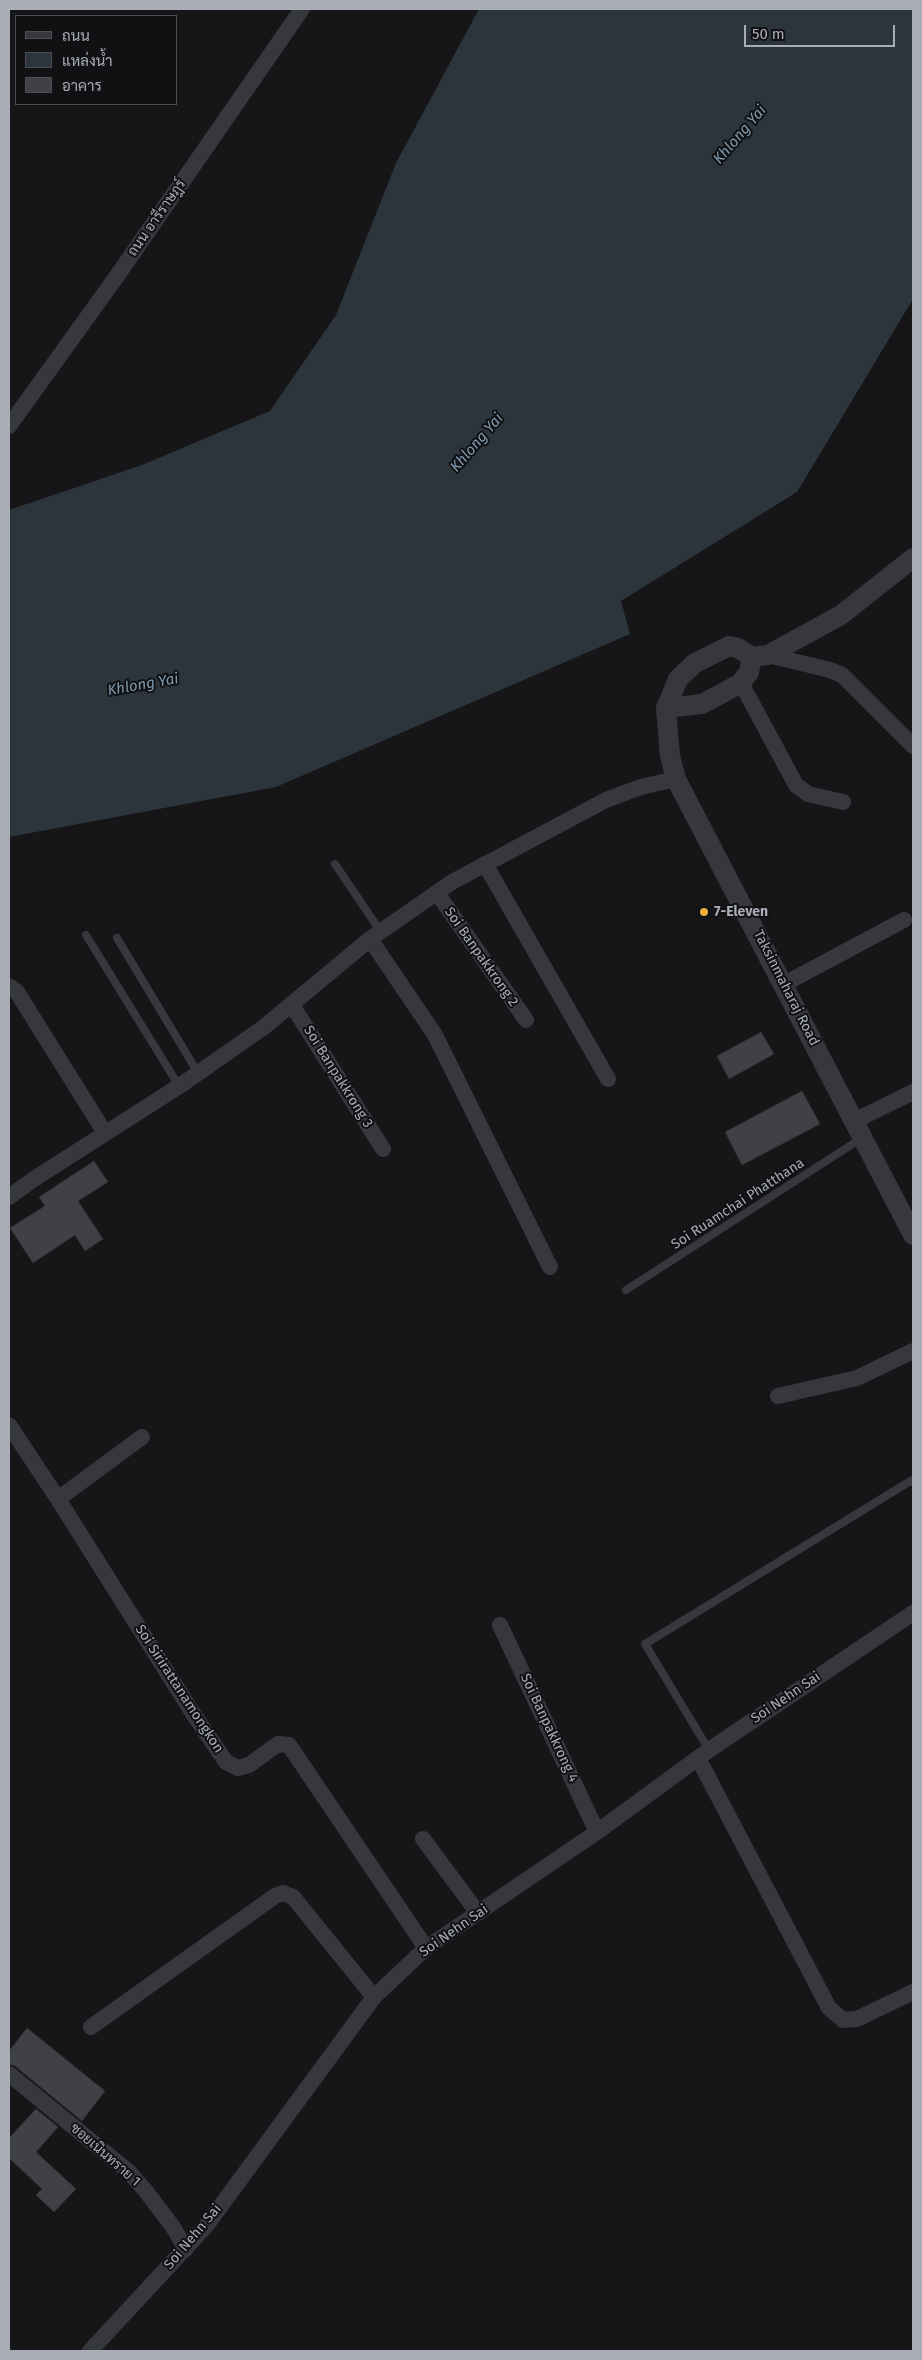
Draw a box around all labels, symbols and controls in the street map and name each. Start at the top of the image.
legend [15,15,178,105]
scale bar [747,15,898,47]
text: 50 m [752,25,785,43]
text: ถนน [62,27,90,45]
text: แหล่งน้ำ [62,52,113,70]
text: อาคาร [62,77,102,95]
water label: Khlong Yai [710,102,770,168]
street label: ถนน อารีราษฎร์ [124,176,190,260]
water label: Khlong Yai [447,410,507,476]
water label: Khlong Yai [106,670,180,700]
street label: Soi Banpakkrong 2 [441,904,521,1010]
place label: 7-Eleven [714,904,768,920]
marker: 7-Eleven [698,906,710,918]
street label: Taksinmaharaj Road [750,927,822,1049]
street label: Soi Banpakkrong 3 [300,1023,376,1131]
street label: Soi Ruamchai Phatthana [668,1155,808,1253]
street label: Soi Sirirattanamongkon [131,1622,227,1756]
street label: Soi Nehn Sai [748,1669,824,1727]
street label: Soi Banpakkrong 4 [517,1671,581,1785]
street label: Soi Nehn Sai [416,1901,492,1961]
street label: ซอยเนินทราย 1 [66,2120,144,2190]
street label: Soi Nehn Sai [161,2201,225,2273]

